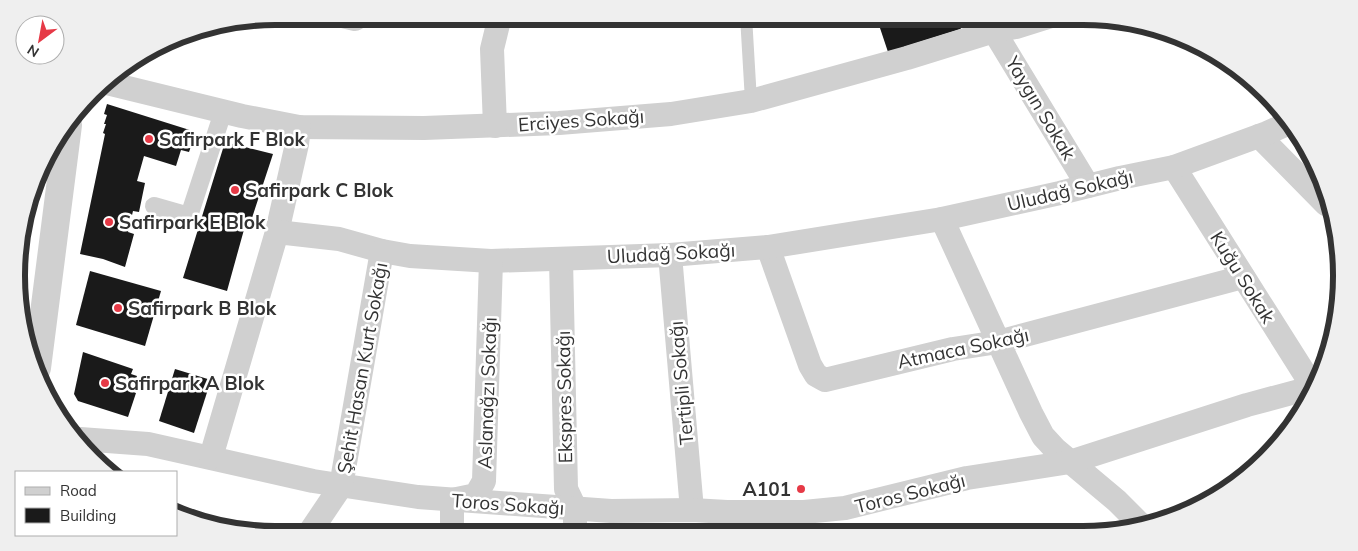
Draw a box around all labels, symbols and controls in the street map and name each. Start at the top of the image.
north arrow [15,15,65,65]
text: N [24,41,42,61]
street label: Yaygın Sokak [1000,51,1082,164]
street label: Erciyes Sokağı [517,104,645,136]
place label: Safirpark F Blok [159,127,306,151]
marker: Safirpark F Blok [143,133,155,145]
street label: Uludağ Sokağı [1005,164,1135,216]
place label: Safirpark C Blok [245,178,394,202]
marker: Safirpark C Blok [229,184,241,196]
place label: Safirpark E Blok [119,210,266,234]
marker: Safirpark E Blok [103,216,115,228]
street label: Kuğu Sokak [1205,227,1281,328]
street label: Uludağ Sokağı [606,238,736,268]
street label: Şehit Hasan Kurt Sokağı [332,261,392,475]
place label: Safirpark B Blok [128,296,277,320]
marker: Safirpark B Blok [112,302,124,314]
street label: Aslanağzı Sokağı [472,316,502,470]
street label: Tertipli Sokağı [664,320,698,446]
street label: Atmaca Sokağı [895,322,1031,374]
street label: Ekspres Sokağı [551,330,577,464]
place label: Safirpark A Blok [115,371,265,395]
marker: Safirpark A Blok [99,377,111,389]
street label: Toros Sokağı [852,468,968,518]
legend [15,471,178,536]
place label: A101 [743,477,791,501]
text: Road [60,481,97,500]
marker: A101 [795,483,807,495]
street label: Toros Sokağı [451,488,565,520]
text: Building [60,506,116,525]

